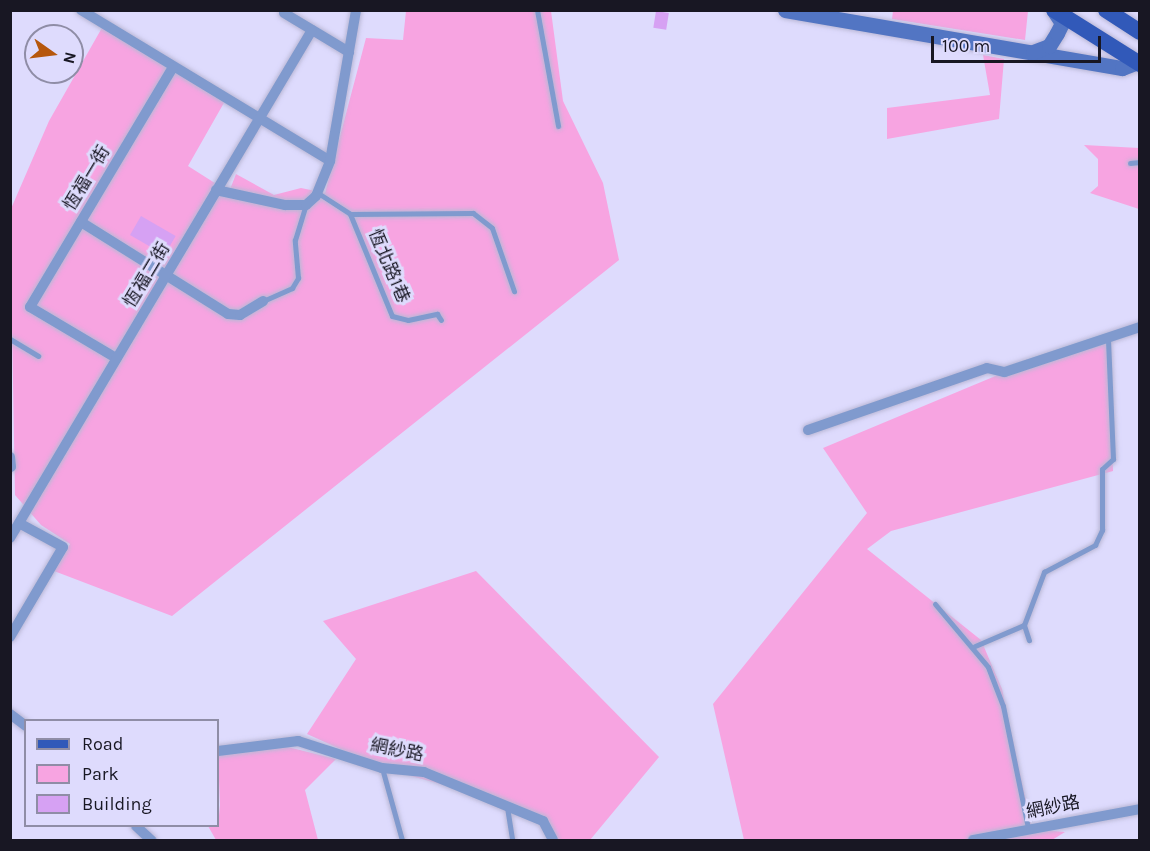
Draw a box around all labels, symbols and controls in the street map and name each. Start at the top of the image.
north arrow [24,24,84,84]
scale bar [934,24,1104,62]
text: 100 m [942,35,990,57]
text: N [59,50,81,66]
street label: 恆福一街 [59,142,115,214]
street label: 恆北路1巷 [364,226,414,306]
street label: 恆福二街 [119,239,175,311]
legend [24,719,219,827]
text: Road [82,733,123,755]
street label: 網紗路 [368,734,426,766]
text: Park [82,763,119,785]
street label: 網紗路 [1024,791,1082,823]
text: Building [82,793,152,815]

